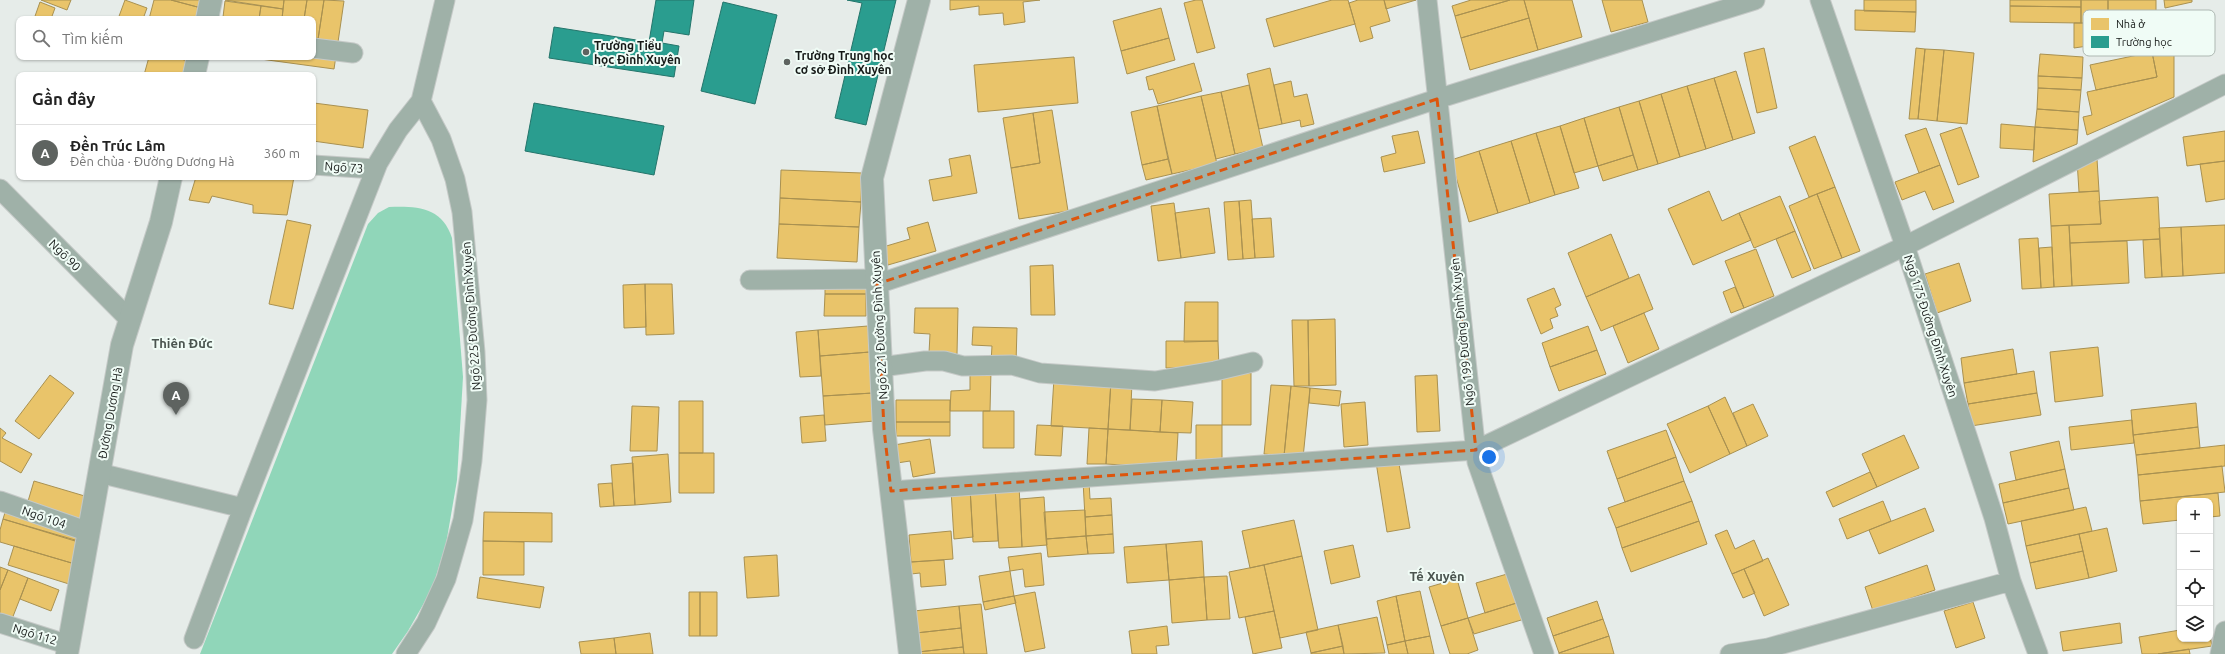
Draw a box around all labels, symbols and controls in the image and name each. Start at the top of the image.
legend [2083,10,2215,56]
search box [16,16,316,60]
text: Nhà ở [2116,18,2146,30]
icon: search [30,27,52,49]
text: Tìm kiếm [62,30,123,47]
text: Trường học [2116,36,2172,49]
place label: Trường Tiểu học Đình Xuyên [594,39,681,66]
marker: Trường Tiểu học Đình Xuyên [581,47,591,57]
place label: Trường Trung học cơ sở Đình Xuyên [795,49,894,76]
marker: Trường Trung học cơ sở Đình Xuyên [782,57,792,67]
text: Gần đây [32,89,95,108]
text: Đền Trúc Lâm [70,137,166,154]
text: A [40,146,50,160]
text: 360 m [264,146,300,160]
text: Đền chùa · Đường Dương Hà [70,154,234,168]
street label: Ngõ 73 [324,159,364,175]
street label: Ngõ 90 [47,237,83,273]
street label: Ngõ 225 Đường Đình Xuyên [459,241,483,391]
street label: Ngõ 221 Đường Đình Xuyên [869,250,889,400]
street label: Ngõ 175 Đường Đình Xuyên [1902,253,1960,399]
street label: Ngõ 199 Đường Đình Xuyên [1448,257,1476,407]
district label: Thiên Đức [151,336,213,350]
street label: Đường Dương Hà [96,366,124,460]
pin: A [163,382,189,415]
your location [1479,447,1499,467]
map controls [2177,498,2213,642]
button: + [2177,498,2213,534]
street label: Ngõ 104 [20,503,68,531]
button: − [2177,534,2213,570]
district label: Tế Xuyên [1409,567,1465,583]
button: locate [2177,570,2213,606]
button: layers [2177,606,2213,642]
street label: Ngõ 112 [11,621,59,647]

